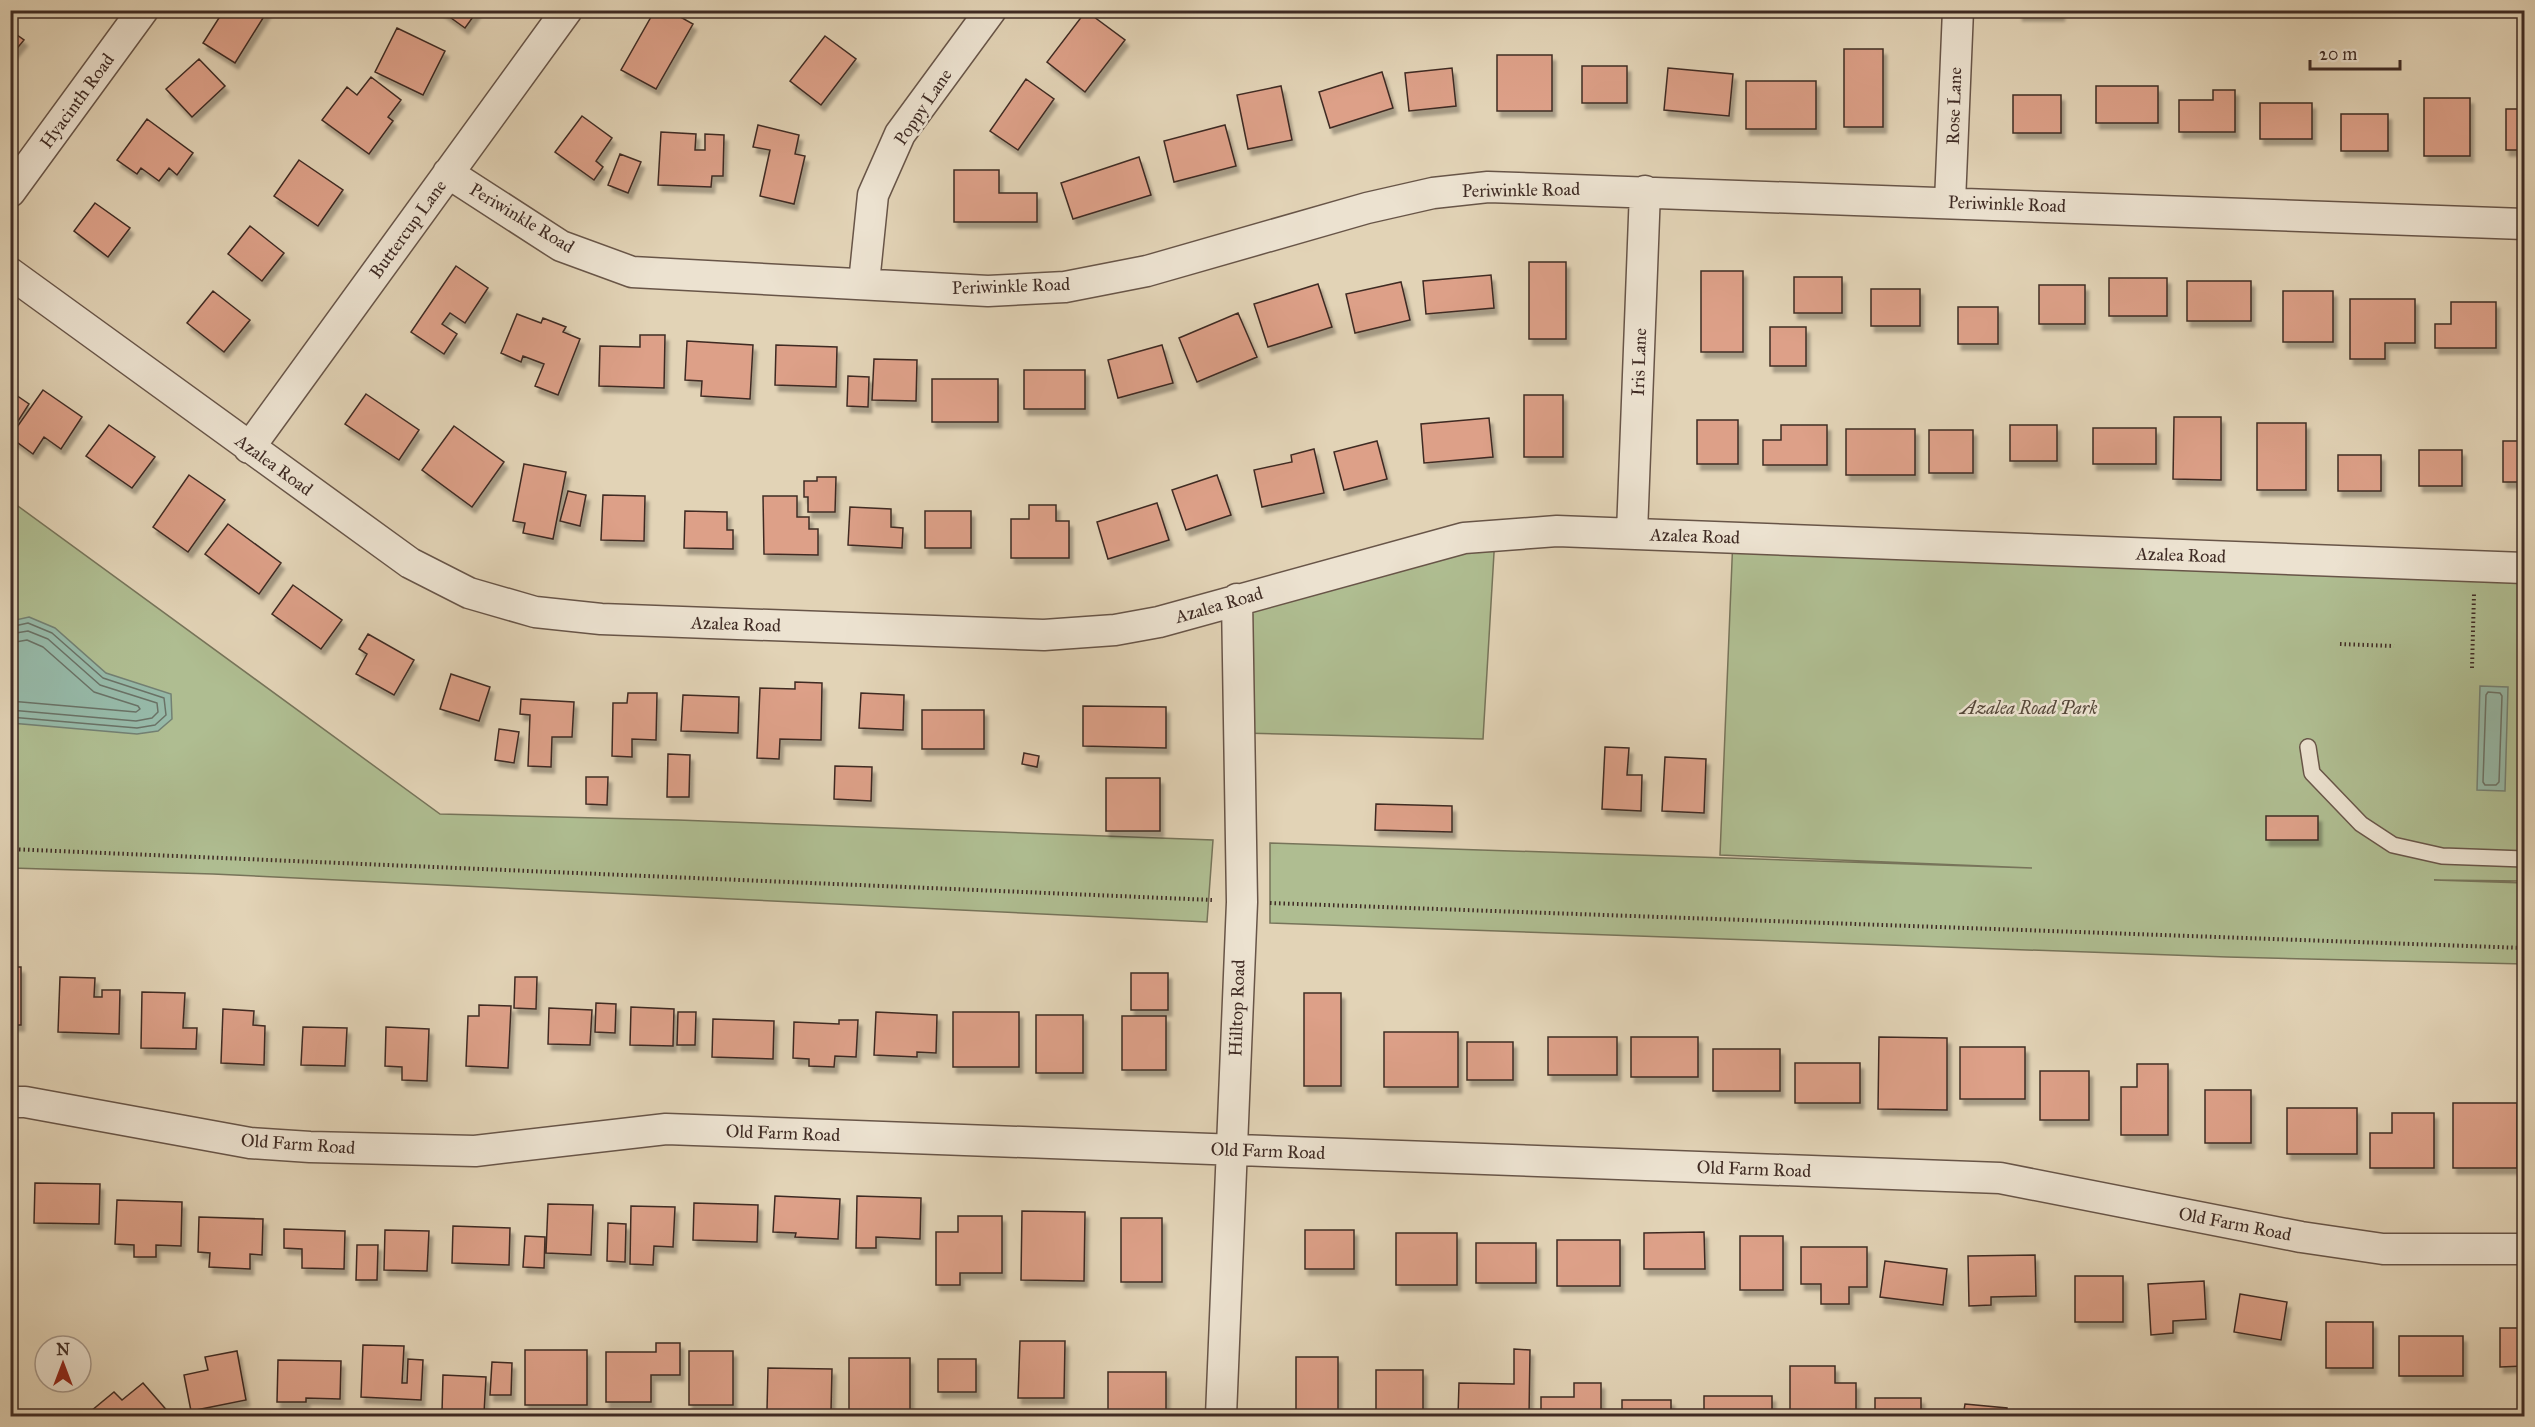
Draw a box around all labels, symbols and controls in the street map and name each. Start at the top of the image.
scale bar [2310,33,2400,71]
text: 20 m [2319,43,2357,65]
street label: Hyacinth Road [35,49,119,153]
street label: Poppy Lane [889,65,957,149]
street label: Rose Lane [1942,67,1966,145]
street label: Buttercup Lane [365,175,451,283]
street label: Periwinkle Road [466,178,578,258]
street label: Periwinkle Road [1462,178,1580,202]
street label: Periwinkle Road [1948,191,2066,217]
street label: Periwinkle Road [952,273,1070,299]
street label: Iris Lane [1627,328,1651,396]
street label: Azalea Road [230,429,317,500]
street label: Azalea Road [1649,523,1740,549]
street label: Azalea Road [2135,542,2226,568]
street label: Azalea Road [1172,582,1265,628]
street label: Azalea Road [690,611,781,637]
park label: Azalea Road Park [1959,697,2097,719]
street label: Hilltop Road [1224,959,1250,1057]
street label: Old Farm Road [725,1120,841,1146]
street label: Old Farm Road [240,1129,356,1159]
street label: Old Farm Road [1210,1138,1326,1164]
street label: Old Farm Road [1696,1156,1812,1182]
street label: Old Farm Road [2177,1202,2293,1246]
north arrow [33,1334,93,1394]
text: N [56,1340,70,1359]

